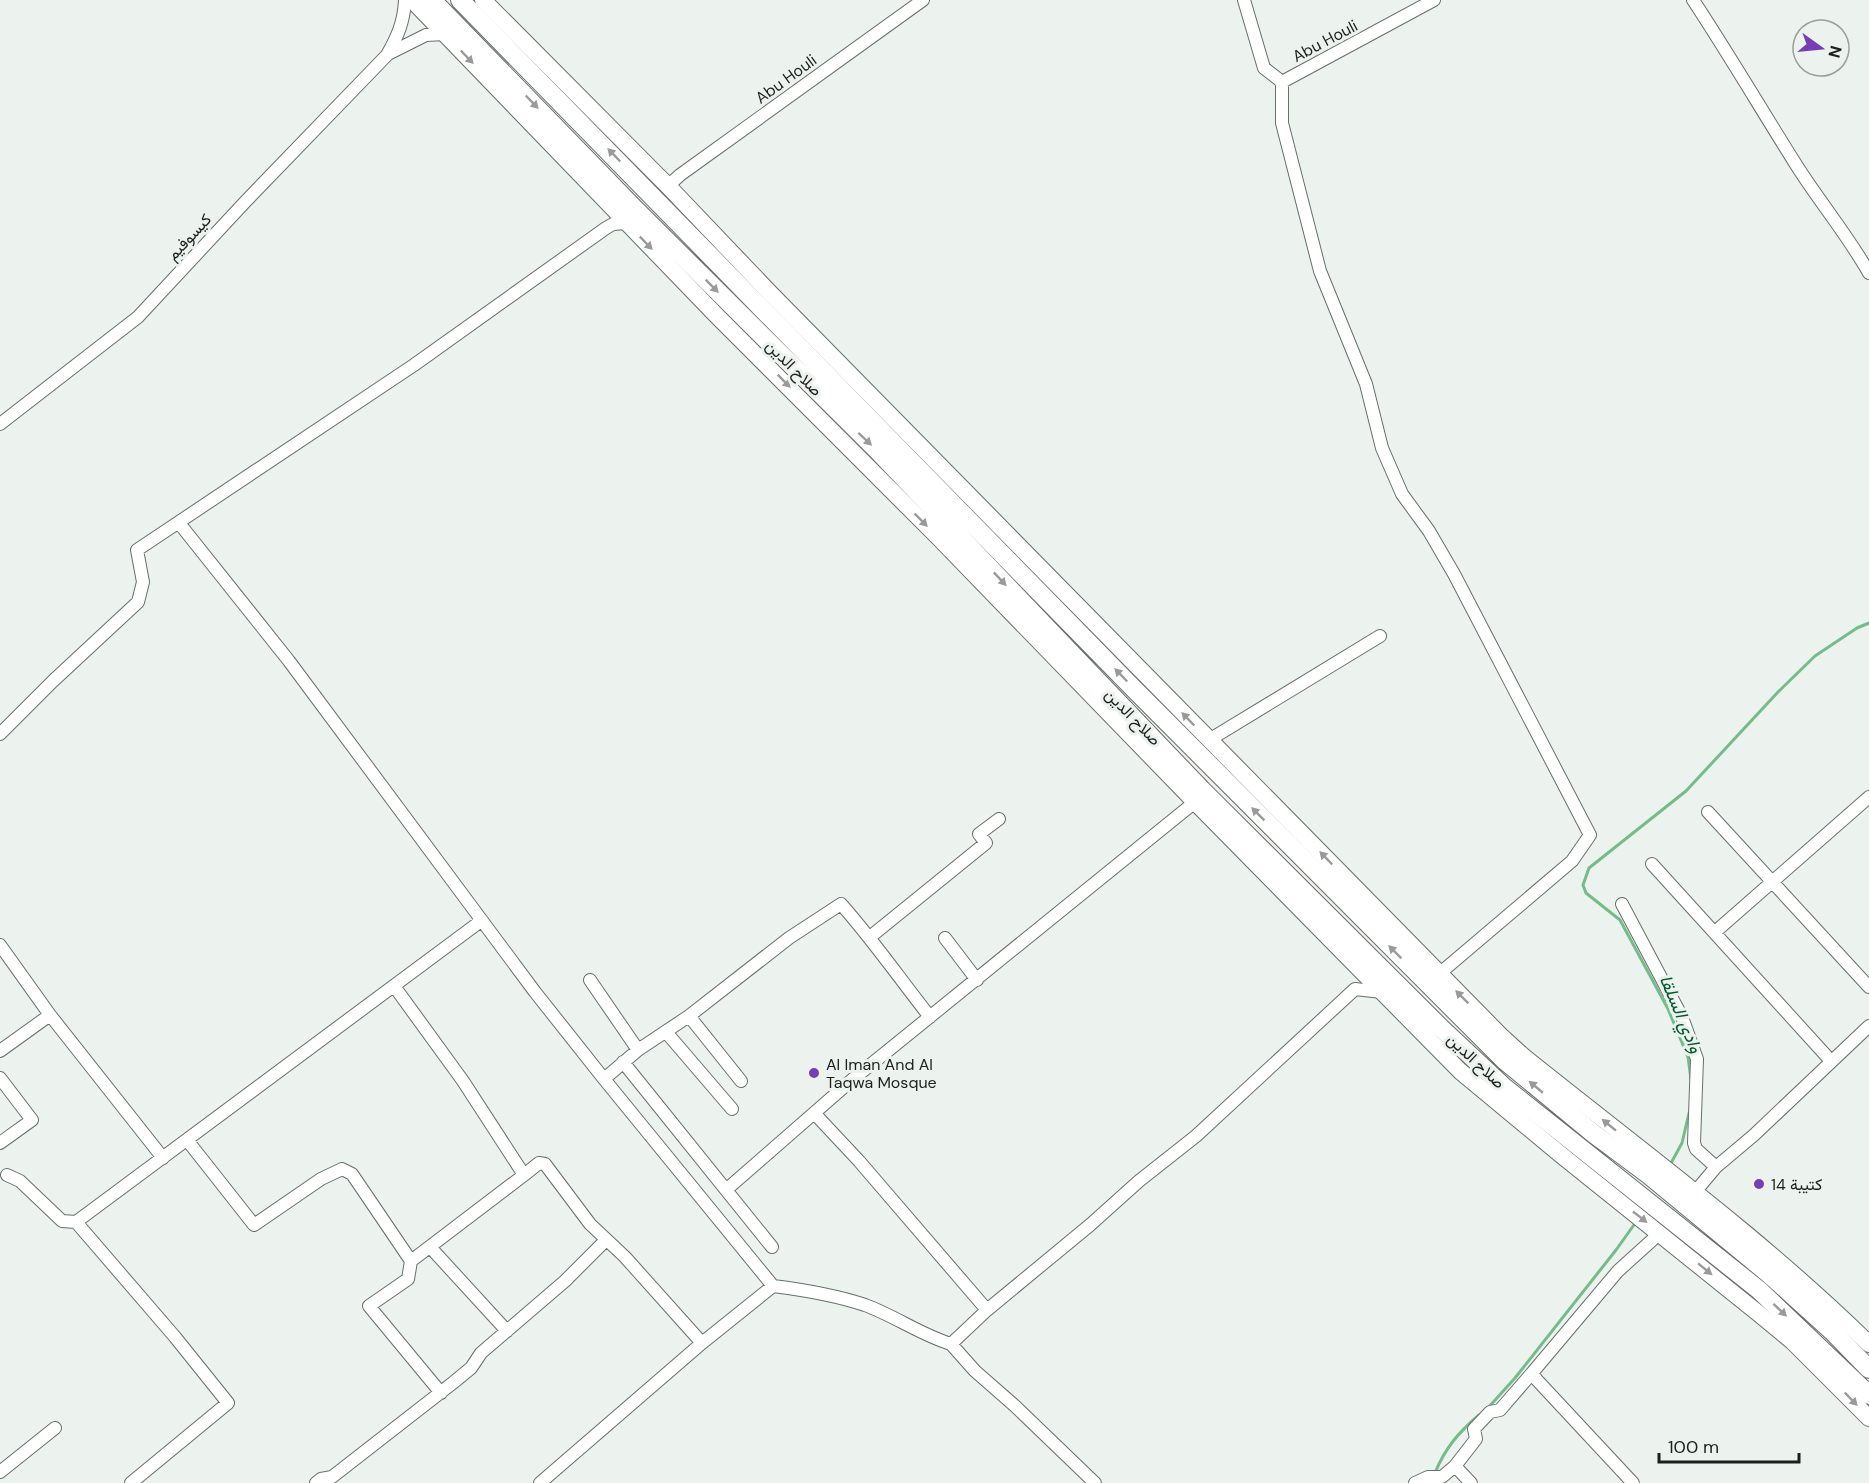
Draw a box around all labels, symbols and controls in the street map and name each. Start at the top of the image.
street label: Abu Houli [1289,15,1361,67]
north arrow [1791,18,1851,78]
text: N [1823,43,1847,60]
one-way arrow [459,50,473,64]
street label: Abu Houli [751,50,821,108]
one-way arrow [525,94,538,109]
one-way arrow [607,149,621,163]
street label: كيسوفيم [162,209,216,265]
one-way arrow [639,235,653,250]
one-way arrow [705,279,719,293]
street label: صلاح الدين [760,335,827,402]
one-way arrow [776,373,790,387]
one-way arrow [858,432,873,446]
one-way arrow [913,512,927,526]
one-way arrow [993,572,1007,586]
one-way arrow [1114,668,1128,683]
street label: صلاح الدين [1100,684,1166,751]
one-way arrow [1182,713,1196,727]
one-way arrow [1251,806,1265,821]
one-way arrow [1319,851,1333,865]
one-way arrow [1389,946,1403,960]
water label: وادي السلقا [1651,971,1708,1058]
one-way arrow [1455,990,1470,1004]
street label: صلاح الدين [1442,1029,1509,1094]
place label: Al Iman And Al Taqwa Mosque [826,1054,937,1093]
marker: Al Iman And Al Taqwa Mosque [807,1066,821,1080]
one-way arrow [1529,1081,1544,1094]
one-way arrow [1601,1118,1617,1131]
place label: كتيبة 14 [1771,1174,1822,1195]
marker: كتيبة 14 [1752,1177,1766,1191]
one-way arrow [1632,1211,1648,1224]
one-way arrow [1697,1263,1713,1276]
one-way arrow [1773,1303,1788,1317]
one-way arrow [1843,1392,1857,1406]
scale bar [1659,1426,1798,1464]
text: 100 m [1668,1435,1719,1459]

